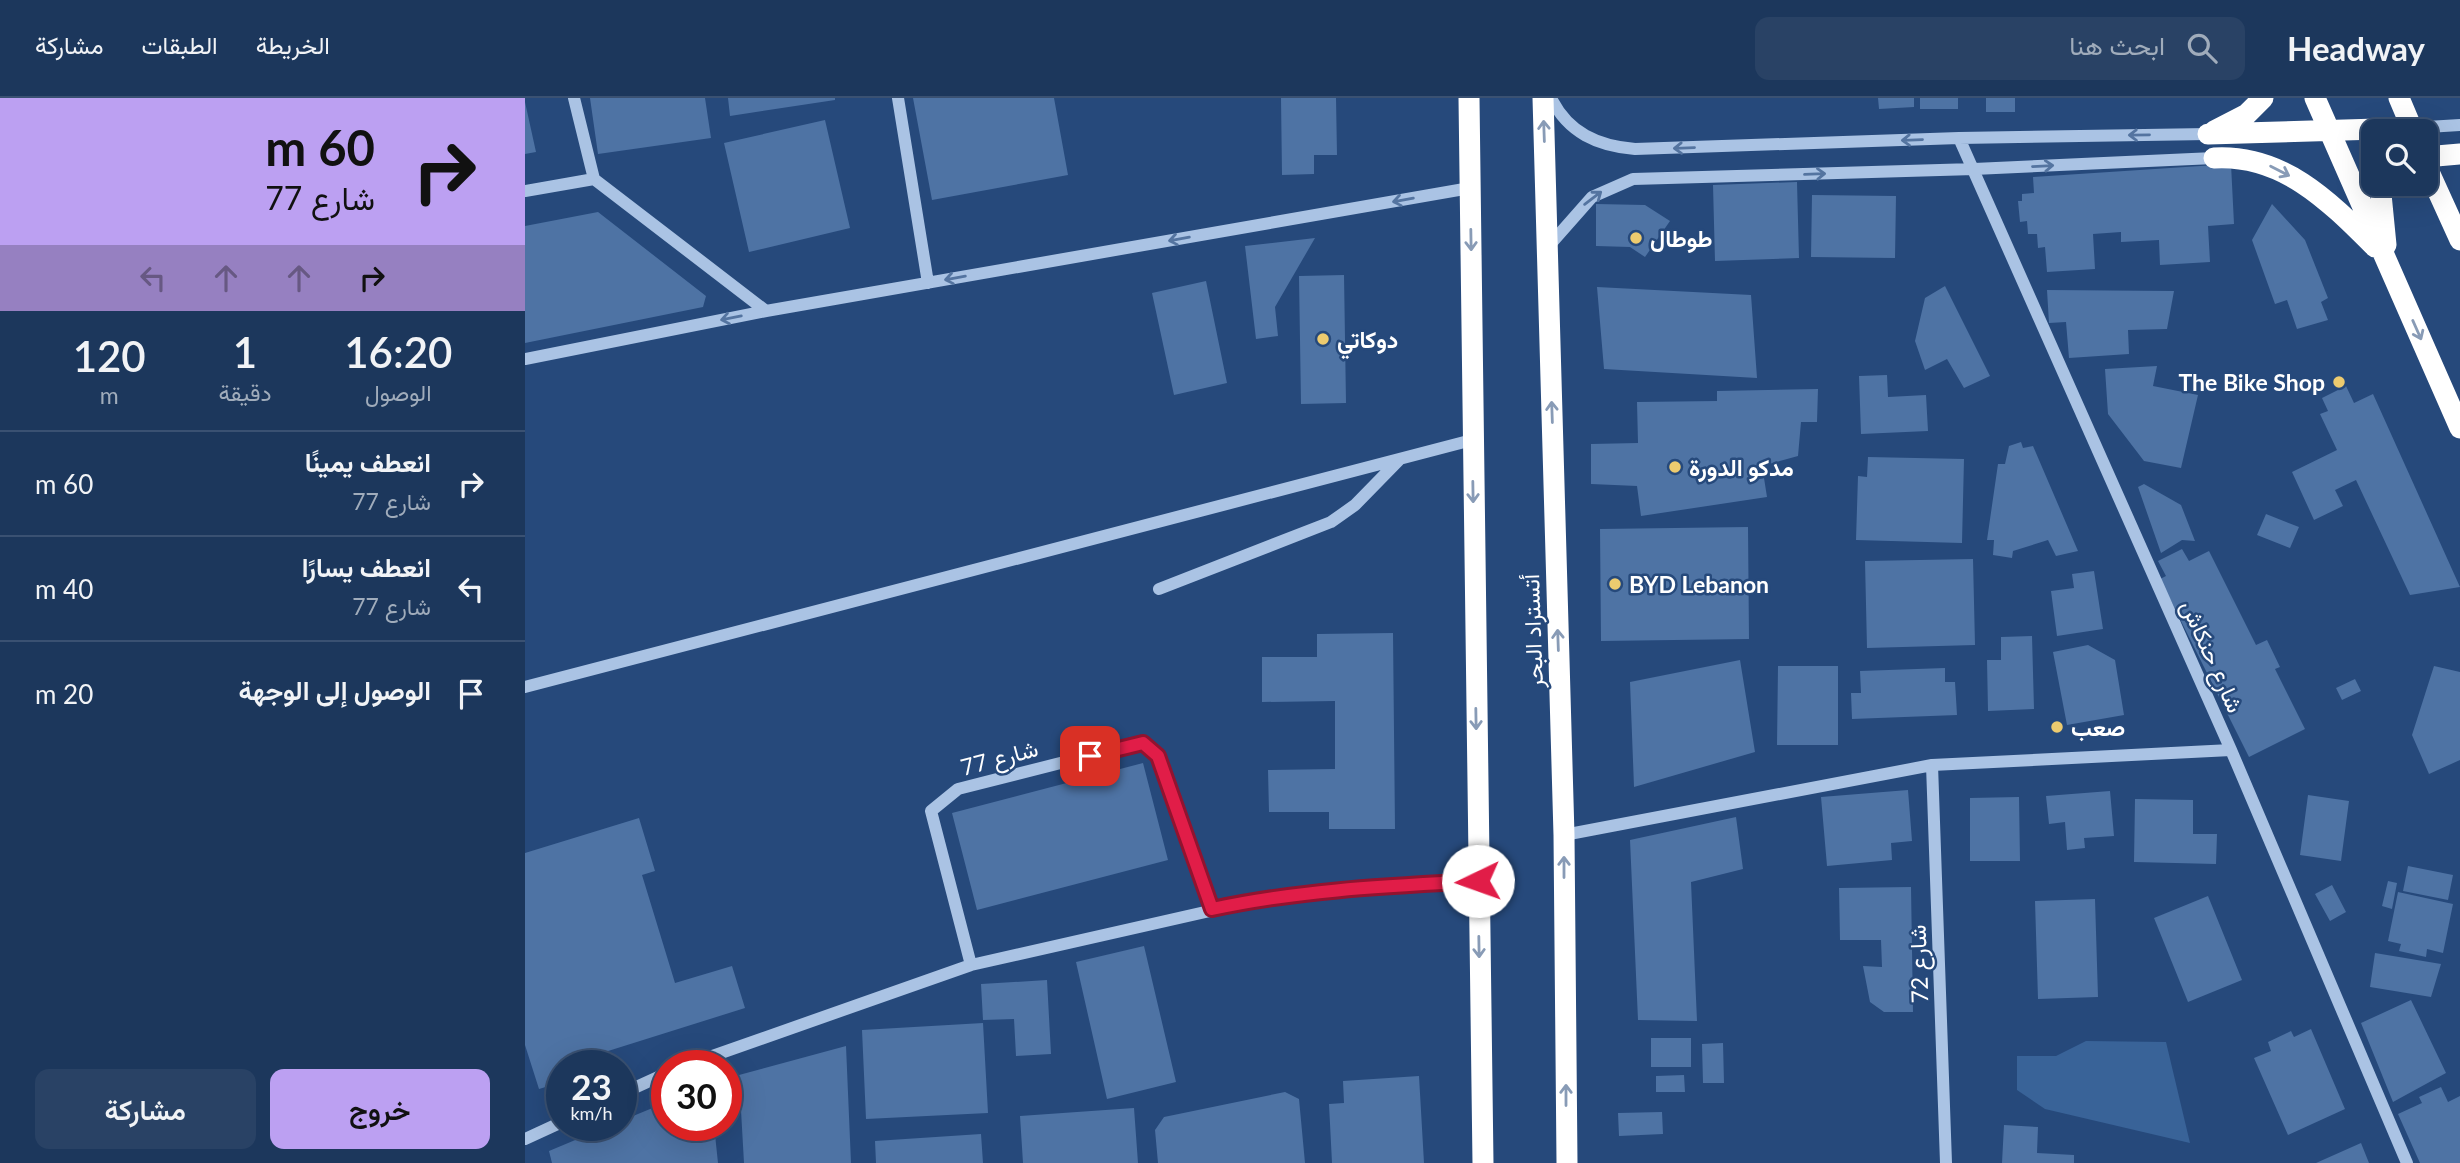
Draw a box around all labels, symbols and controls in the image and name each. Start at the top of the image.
search box [1755,17,2245,80]
text: Headway [2287,28,2425,68]
text: ابحث هنا [2069,29,2165,61]
icon: search [2183,29,2221,67]
text: مشاركة [35,30,103,59]
text: الطبقات [141,30,218,59]
text: الخريطة [256,30,330,59]
text: 60 m [265,118,375,176]
map controls [2361,119,2438,196]
button: search [2361,119,2438,196]
one-way arrow [1537,120,1550,143]
icon: right [399,126,490,217]
one-way arrow [2128,128,2151,142]
one-way arrow [1901,133,1924,146]
one-way arrow [1673,141,1696,154]
one-way arrow [2031,159,2053,172]
one-way arrow [2269,164,2290,178]
one-way arrow [1803,167,1826,180]
text: شارع 77 [265,178,375,217]
one-way arrow [1583,191,1602,206]
one-way arrow [1392,194,1415,207]
place label: طوطال [1650,224,1712,254]
one-way arrow [1464,228,1478,251]
marker: طوطال [1628,230,1644,246]
one-way arrow [1168,233,1191,246]
icon: left [134,259,172,297]
icon: ahead [207,259,245,297]
icon: ahead [280,259,318,297]
icon: right [353,259,391,297]
one-way arrow [944,272,967,285]
one-way arrow [720,311,743,325]
one-way arrow [2411,319,2424,340]
place label: دوكاتي [1337,325,1398,360]
text: 1 [233,327,257,377]
text: 16:20 [344,327,452,377]
text: 120 [73,331,146,381]
marker: دوكاتي [1315,331,1331,347]
place label: The Bike Shop [2179,368,2325,396]
marker: The Bike Shop [2331,374,2347,390]
text: دقيقة [218,378,272,406]
text: الوصول [365,378,431,406]
text: m [100,381,119,409]
one-way arrow [1545,401,1558,424]
text: انعطف يمينًا [305,446,431,478]
place label: مدكو الدورة [1689,453,1794,483]
marker: مدكو الدورة [1667,459,1683,475]
icon: right [452,465,490,503]
text: 60 m [35,468,93,500]
one-way arrow [1466,480,1480,503]
text: شارع 77 [352,487,431,515]
text: انعطف يسارًا [302,551,431,583]
icon: left [452,570,490,608]
place label: BYD Lebanon [1629,570,1769,598]
text: 40 m [35,573,93,605]
street label: أتستراد البحر [1516,573,1550,690]
marker: BYD Lebanon [1607,576,1623,592]
text: شارع 77 [352,592,431,620]
street label: شارع حنكاش [2173,595,2250,718]
one-way arrow [1552,629,1565,652]
text: الوصول إلى الوجهة [239,674,431,706]
icon: arrive [452,675,490,713]
text: 20 m [35,678,93,710]
one-way arrow [1469,707,1483,730]
place label: صعب [2071,713,2125,742]
marker: صعب [2049,719,2065,735]
pin [1060,726,1120,786]
street label: شارع 77 [957,733,1041,784]
icon: arrive [1071,737,1109,775]
position arrow [1441,844,1515,918]
one-way arrow [1558,856,1571,879]
street label: شارع 72 [1903,924,1936,1004]
one-way arrow [1473,935,1486,958]
speed limit sign: 30 [651,1050,742,1141]
text: 23 [571,1065,612,1107]
button: مشاركة [35,1069,256,1149]
button: خروج [270,1069,490,1149]
one-way arrow [1560,1084,1573,1107]
text: km/h [570,1102,613,1124]

